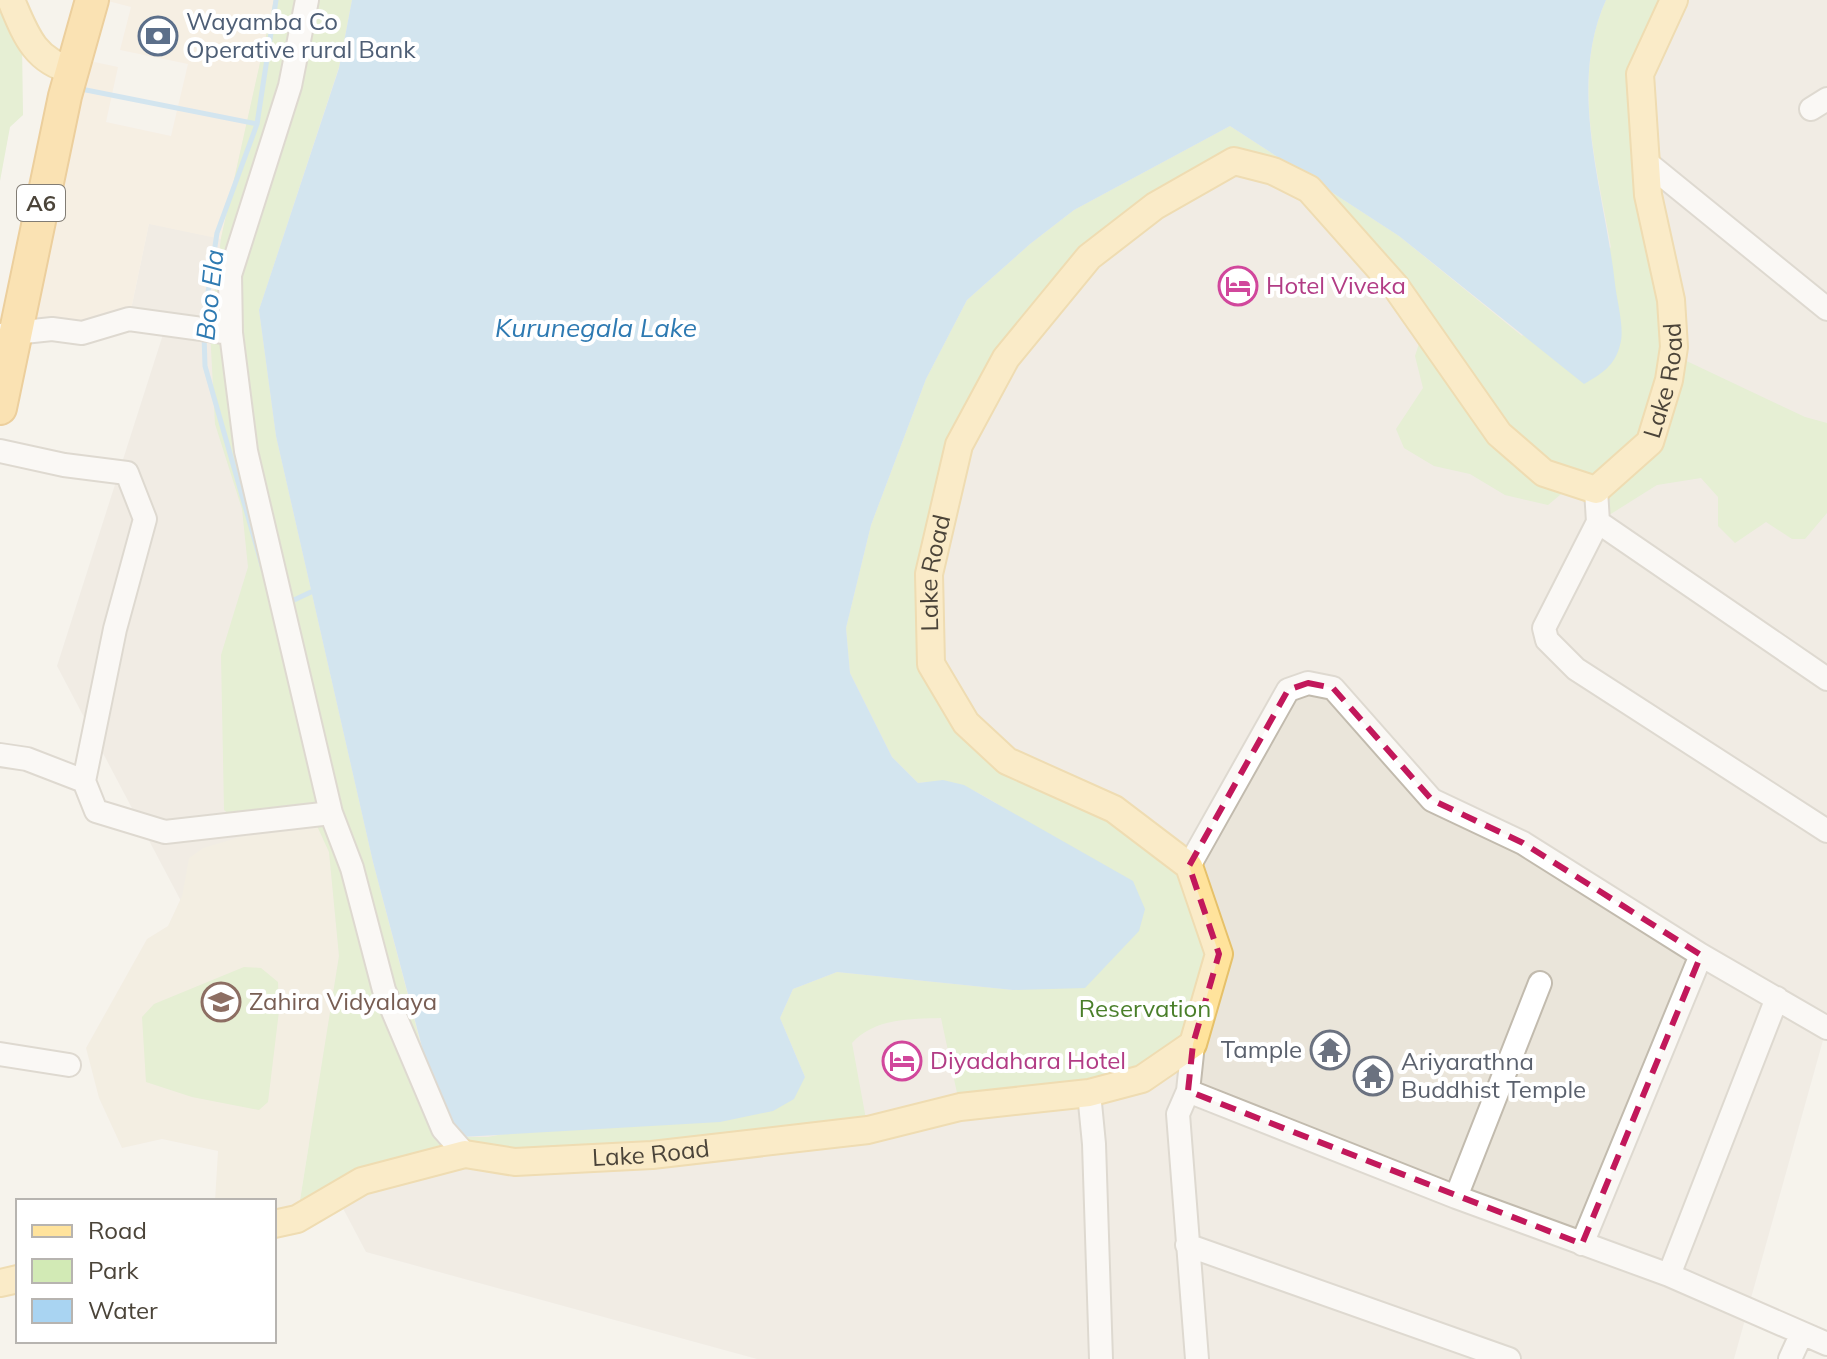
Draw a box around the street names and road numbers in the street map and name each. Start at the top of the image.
road number: A6 [17,185,65,221]
street label: Lake Road [1636,322,1688,442]
street label: Lake Road [913,512,956,632]
street label: Lake Road [591,1132,711,1172]

